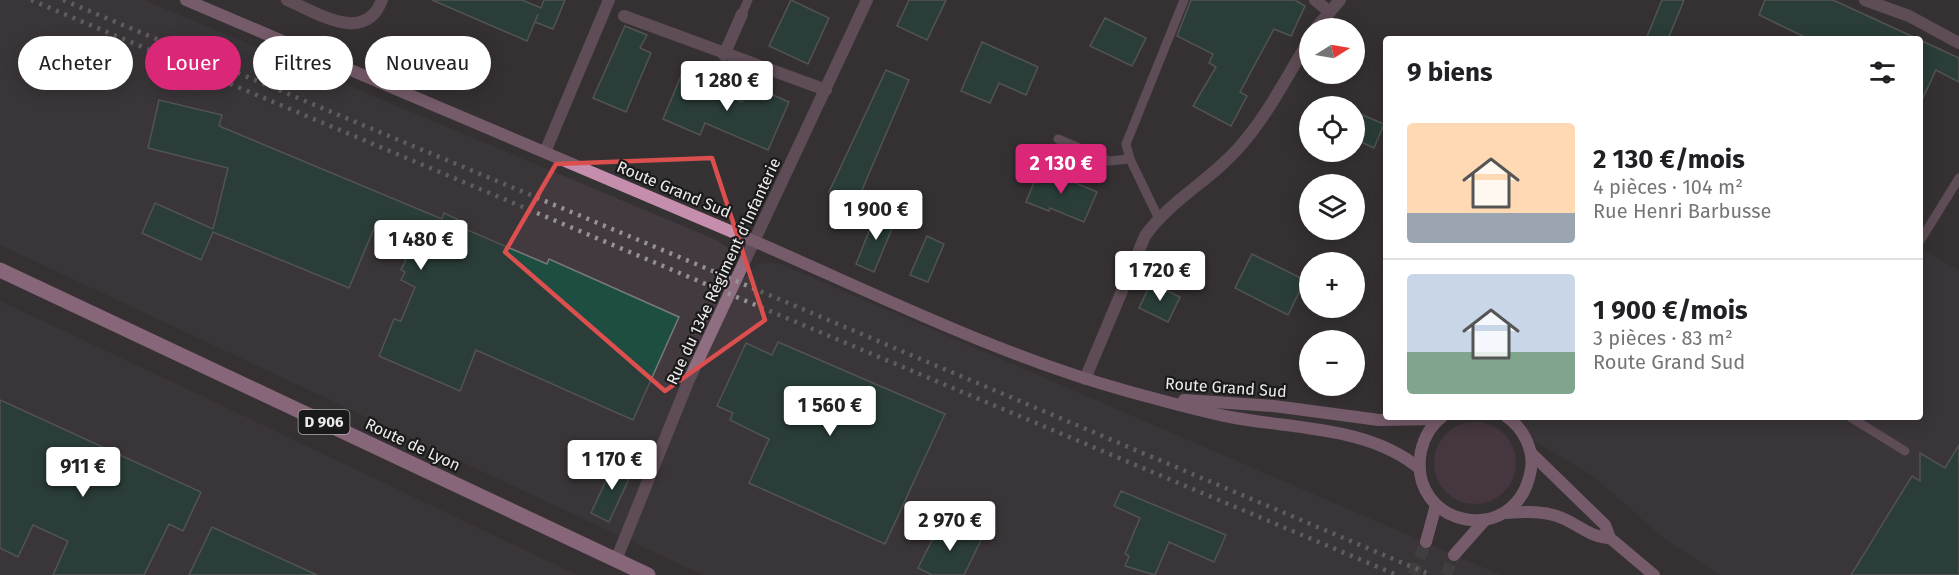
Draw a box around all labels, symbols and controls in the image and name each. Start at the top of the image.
north arrow [1299,18,1365,84]
map controls [1299,18,1365,396]
chip: Acheter [18,36,133,90]
chip: Louer [145,36,241,90]
chip: Filtres [253,36,353,90]
chip: Nouveau [365,36,491,90]
icon: filters [1866,56,1899,89]
text: 9 biens [1407,57,1493,88]
pin: 1 280 € [672,61,782,112]
text: 1 280 € [695,68,759,92]
button: locate [1299,96,1365,162]
pin: 2 130 € [1006,144,1116,195]
text: 2 130 €/mois [1593,144,1745,175]
icon: home [1455,147,1527,219]
text: 2 130 € [1029,151,1093,175]
street label: Rue du 134e Régiment d'Infanterie [662,155,784,388]
street label: Route Grand Sud [614,157,734,222]
button: layers [1299,174,1365,240]
text: 4 pièces · 104 m² [1593,175,1743,199]
pin: 1 900 € [821,190,931,241]
text: 1 900 € [843,197,909,221]
text: Rue Henri Barbusse [1593,199,1771,223]
pin: 1 480 € [366,220,476,271]
text: 1 480 € [388,227,454,251]
pin: 1 720 € [1105,251,1215,302]
button: + [1299,252,1365,318]
text: 1 720 € [1129,258,1191,282]
text: 1 900 €/mois [1593,295,1748,326]
icon: home [1455,298,1527,370]
text: 3 pièces · 83 m² [1593,326,1733,350]
button: − [1299,330,1365,396]
text: Route Grand Sud [1593,350,1745,374]
street label: Route Grand Sud [1165,374,1287,401]
pin: 1 560 € [775,386,885,437]
text: 1 560 € [798,393,862,417]
road number: D 906 [298,410,350,434]
street label: Route de Lyon [362,414,463,475]
pin: 1 170 € [557,440,667,491]
pin: 911 € [41,447,125,498]
text: 1 170 € [582,447,642,471]
text: 911 € [60,454,106,478]
pin: 2 970 € [895,501,1005,552]
text: 2 970 € [918,508,982,532]

